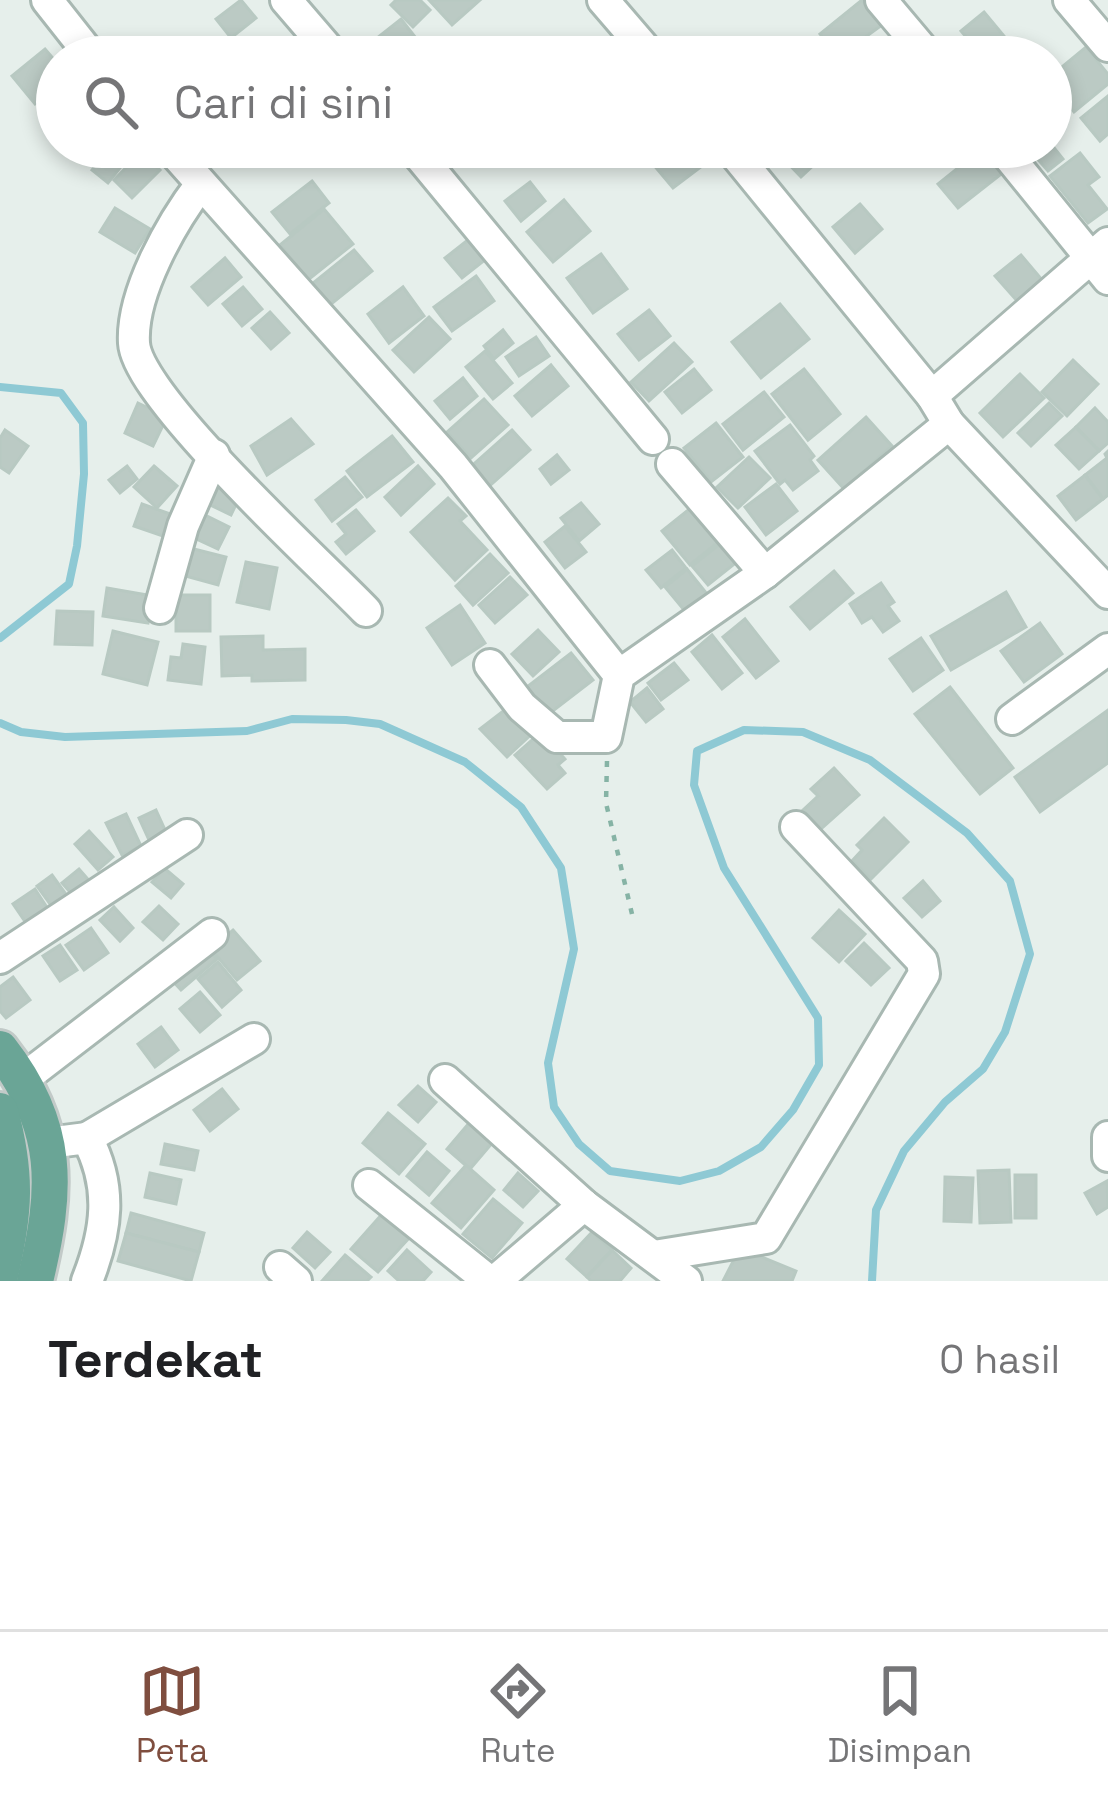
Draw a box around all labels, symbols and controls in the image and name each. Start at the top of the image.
search box [36,36,1072,168]
icon: search [78,69,144,135]
text: Cari di sini [174,74,393,131]
text: Terdekat [48,1327,263,1392]
text: 0 hasil [939,1335,1060,1384]
tab: Peta [136,1658,208,1772]
tab: Rute [480,1658,556,1772]
tab: Disimpan [828,1658,972,1772]

